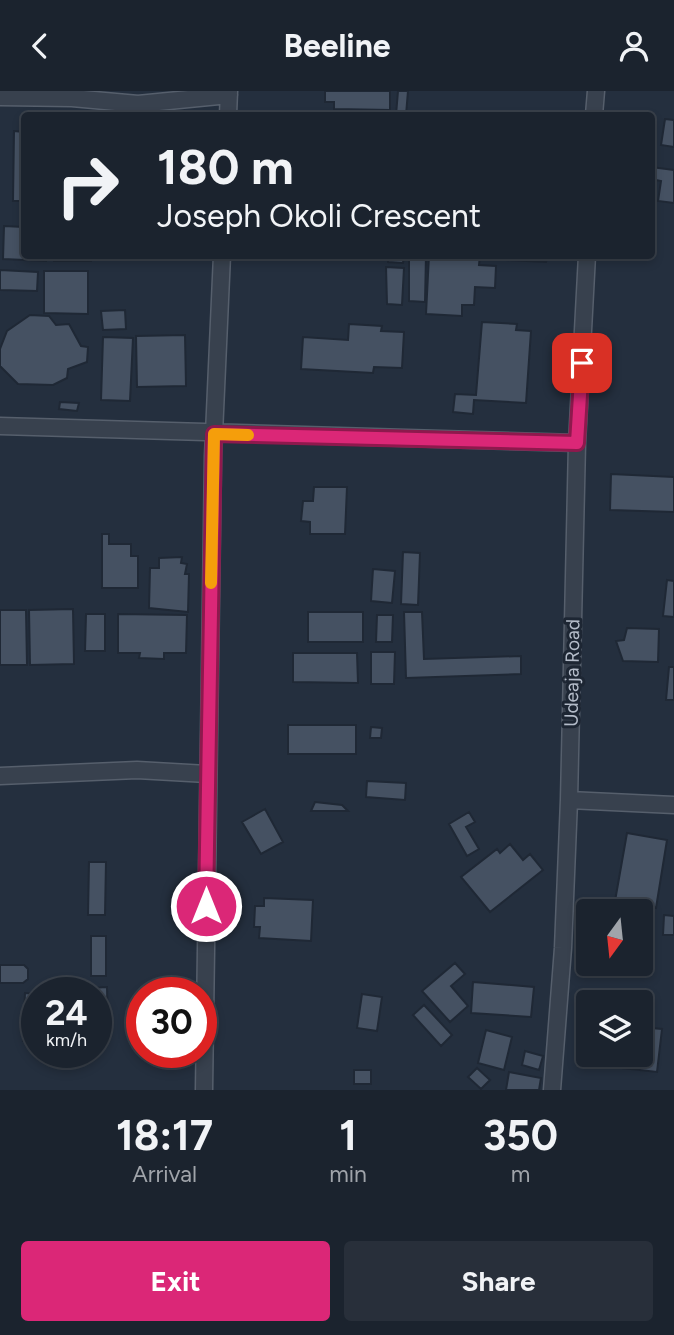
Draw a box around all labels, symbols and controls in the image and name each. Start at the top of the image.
icon: back [21,27,59,65]
text: Beeline [283,27,391,65]
icon: person [615,27,653,65]
text: 180 m [157,137,294,196]
icon: right [42,140,133,231]
text: Joseph Okoli Crescent [157,197,481,235]
pin [552,333,612,393]
icon: arrive [563,344,601,382]
street label: Udeaja Road [560,619,584,727]
position arrow [169,869,243,943]
north arrow [576,899,653,977]
map controls [576,899,653,1067]
speed limit sign: 30 [126,977,217,1068]
button: layers [576,990,653,1067]
text: 24 [45,992,88,1034]
text: km/h [46,1029,87,1051]
text: 18:17 [116,1110,213,1161]
text: 1 [339,1110,357,1161]
text: 350 [483,1110,558,1161]
text: Arrival [132,1160,197,1188]
text: min [329,1160,367,1188]
text: m [511,1160,530,1188]
button: Exit [21,1241,330,1321]
button: Share [344,1241,653,1321]

